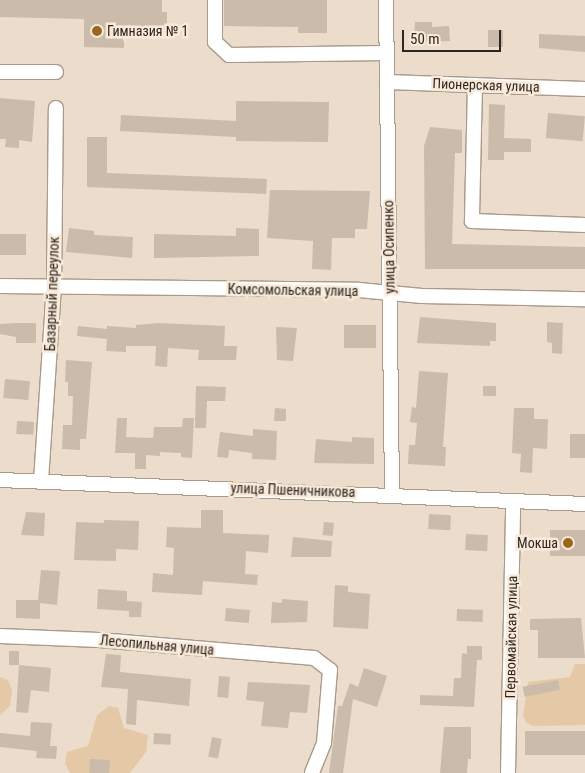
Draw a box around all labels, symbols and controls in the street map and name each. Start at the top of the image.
scale bar [405,20,504,52]
place label: Гимназия № 1 [107,23,188,39]
marker: Гимназия № 1 [91,25,103,37]
text: 50 m [410,30,440,48]
street label: Пионерская улица [432,75,540,95]
street label: улица Осипенко [380,200,398,294]
street label: Базарный переулок [42,236,62,352]
street label: Комсомольская улица [227,280,359,300]
street label: улица Пшеничникова [230,479,356,501]
place label: Мокша [517,535,558,551]
marker: Мокша [562,537,574,549]
street label: Первомайская улица [502,575,520,699]
street label: Лесопильная улица [99,632,215,658]

